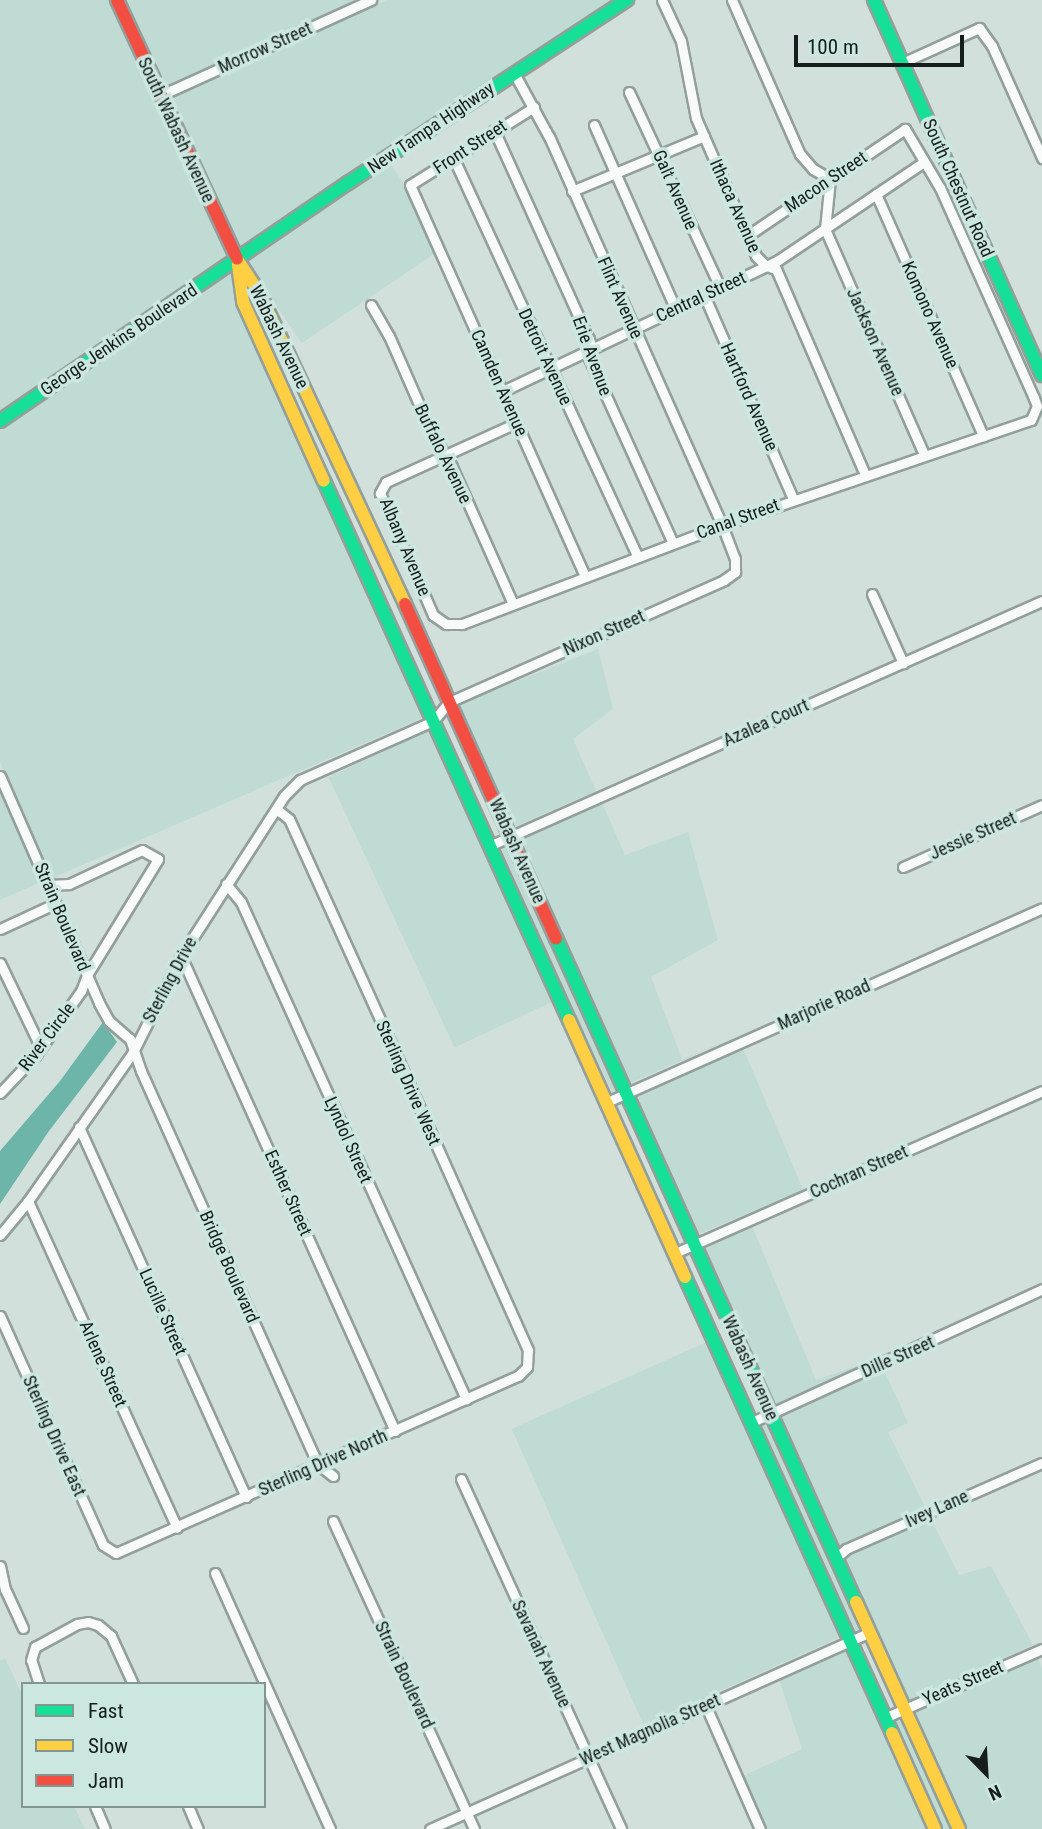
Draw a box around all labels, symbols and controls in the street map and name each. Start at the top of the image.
street label: Morrow Street [215,18,315,78]
scale bar [797,21,967,65]
text: 100 m [807,35,859,59]
street label: South Wabash Avenue [133,54,219,206]
street label: New Tampa Highway [364,78,498,178]
street label: Front Street [429,115,511,179]
street label: South Chestnut Road [918,115,998,261]
street label: Galt Avenue [648,147,702,233]
street label: Macon Street [781,147,871,217]
street label: Ithaca Avenue [705,156,765,256]
street label: Flint Avenue [592,254,648,342]
street label: Komono Avenue [897,258,963,372]
street label: Central Street [653,267,749,327]
street label: George Jenkins Boulevard [36,279,202,401]
street label: Wabash Avenue [245,282,313,392]
street label: Jackson Avenue [842,285,908,399]
street label: Detroit Avenue [513,305,577,409]
street label: Erie Avenue [568,313,616,399]
street label: Camden Avenue [466,326,532,440]
street label: Hartford Avenue [716,340,782,454]
street label: Buffalo Avenue [410,401,476,507]
street label: Canal Street [694,494,782,544]
street label: Albany Avenue [375,495,435,599]
street label: Nixon Street [560,605,648,661]
street label: Azalea Court [720,695,812,751]
street label: Wabash Avenue [484,795,550,907]
street label: Jessie Street [926,807,1020,865]
street label: Strain Boulevard [29,859,95,975]
street label: Sterling Drive [138,933,202,1027]
street label: Marjorie Road [774,975,874,1035]
street label: River Circle [14,999,80,1075]
street label: Sterling Drive West [371,1017,445,1149]
street label: Lyndol Street [319,1094,377,1186]
street label: Cochran Street [807,1141,911,1203]
street label: Esther Street [260,1147,316,1239]
street label: Bridge Boulevard [195,1208,263,1326]
street label: Lucille Street [134,1265,192,1359]
street label: Wabash Avenue [717,1312,783,1424]
street label: Arlene Street [74,1318,132,1410]
street label: Dille Street [858,1331,938,1383]
street label: Sterling Drive East [18,1372,90,1500]
street label: Sterling Drive North [255,1425,391,1501]
street label: Ivey Lane [902,1486,972,1532]
street label: Savanah Avenue [507,1597,575,1711]
street label: Strain Boulevard [370,1618,438,1732]
street label: Yeats Street [919,1656,1007,1710]
legend [21,1682,266,1808]
street label: West Magnolia Street [576,1689,724,1771]
text: Fast [88,1699,124,1723]
text: Slow [88,1734,128,1758]
north arrow [951,1738,1021,1808]
text: Jam [88,1769,124,1793]
text: N [985,1780,1005,1806]

